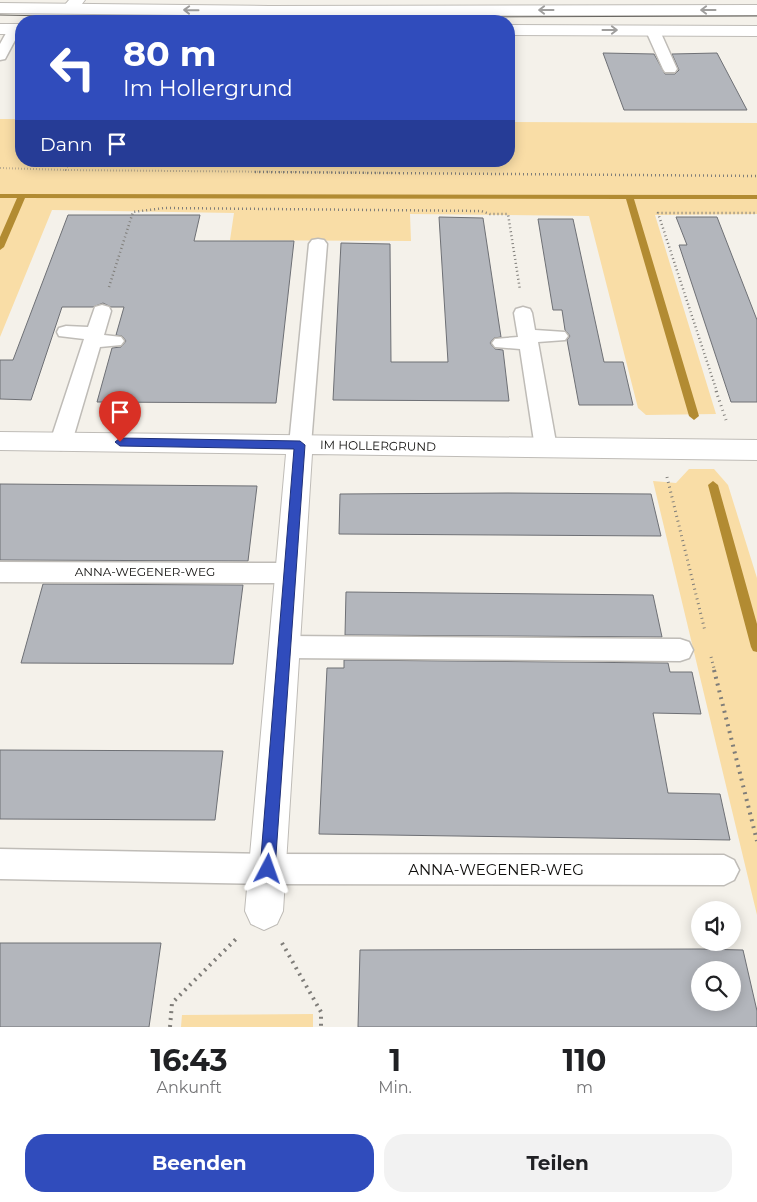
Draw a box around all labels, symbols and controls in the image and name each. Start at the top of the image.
one-way arrow [183,5,199,14]
one-way arrow [538,5,554,15]
one-way arrow [701,5,717,15]
one-way arrow [602,25,618,35]
text: 80 m [123,32,217,75]
icon: left [40,35,105,100]
text: Im Hollergrund [123,75,293,102]
icon: arrive [103,130,131,158]
text: Dann [40,133,93,156]
pin [99,391,141,442]
icon: arrive [106,398,134,426]
street label: IM HOLLERGRUND [320,437,436,454]
street label: ANNA-WEGENER-WEG [75,564,215,579]
position arrow [241,842,293,894]
street label: ANNA-WEGENER-WEG [408,860,584,879]
map controls [691,901,741,1011]
button: sound [691,901,741,951]
button: search [691,961,741,1011]
text: 16:43 [151,1042,228,1079]
text: 1 [389,1042,401,1079]
text: 110 [563,1042,606,1079]
text: Ankunft [156,1078,222,1097]
text: Min. [378,1078,412,1097]
text: m [576,1078,593,1097]
button: Beenden [25,1134,374,1192]
button: Teilen [384,1134,732,1192]

